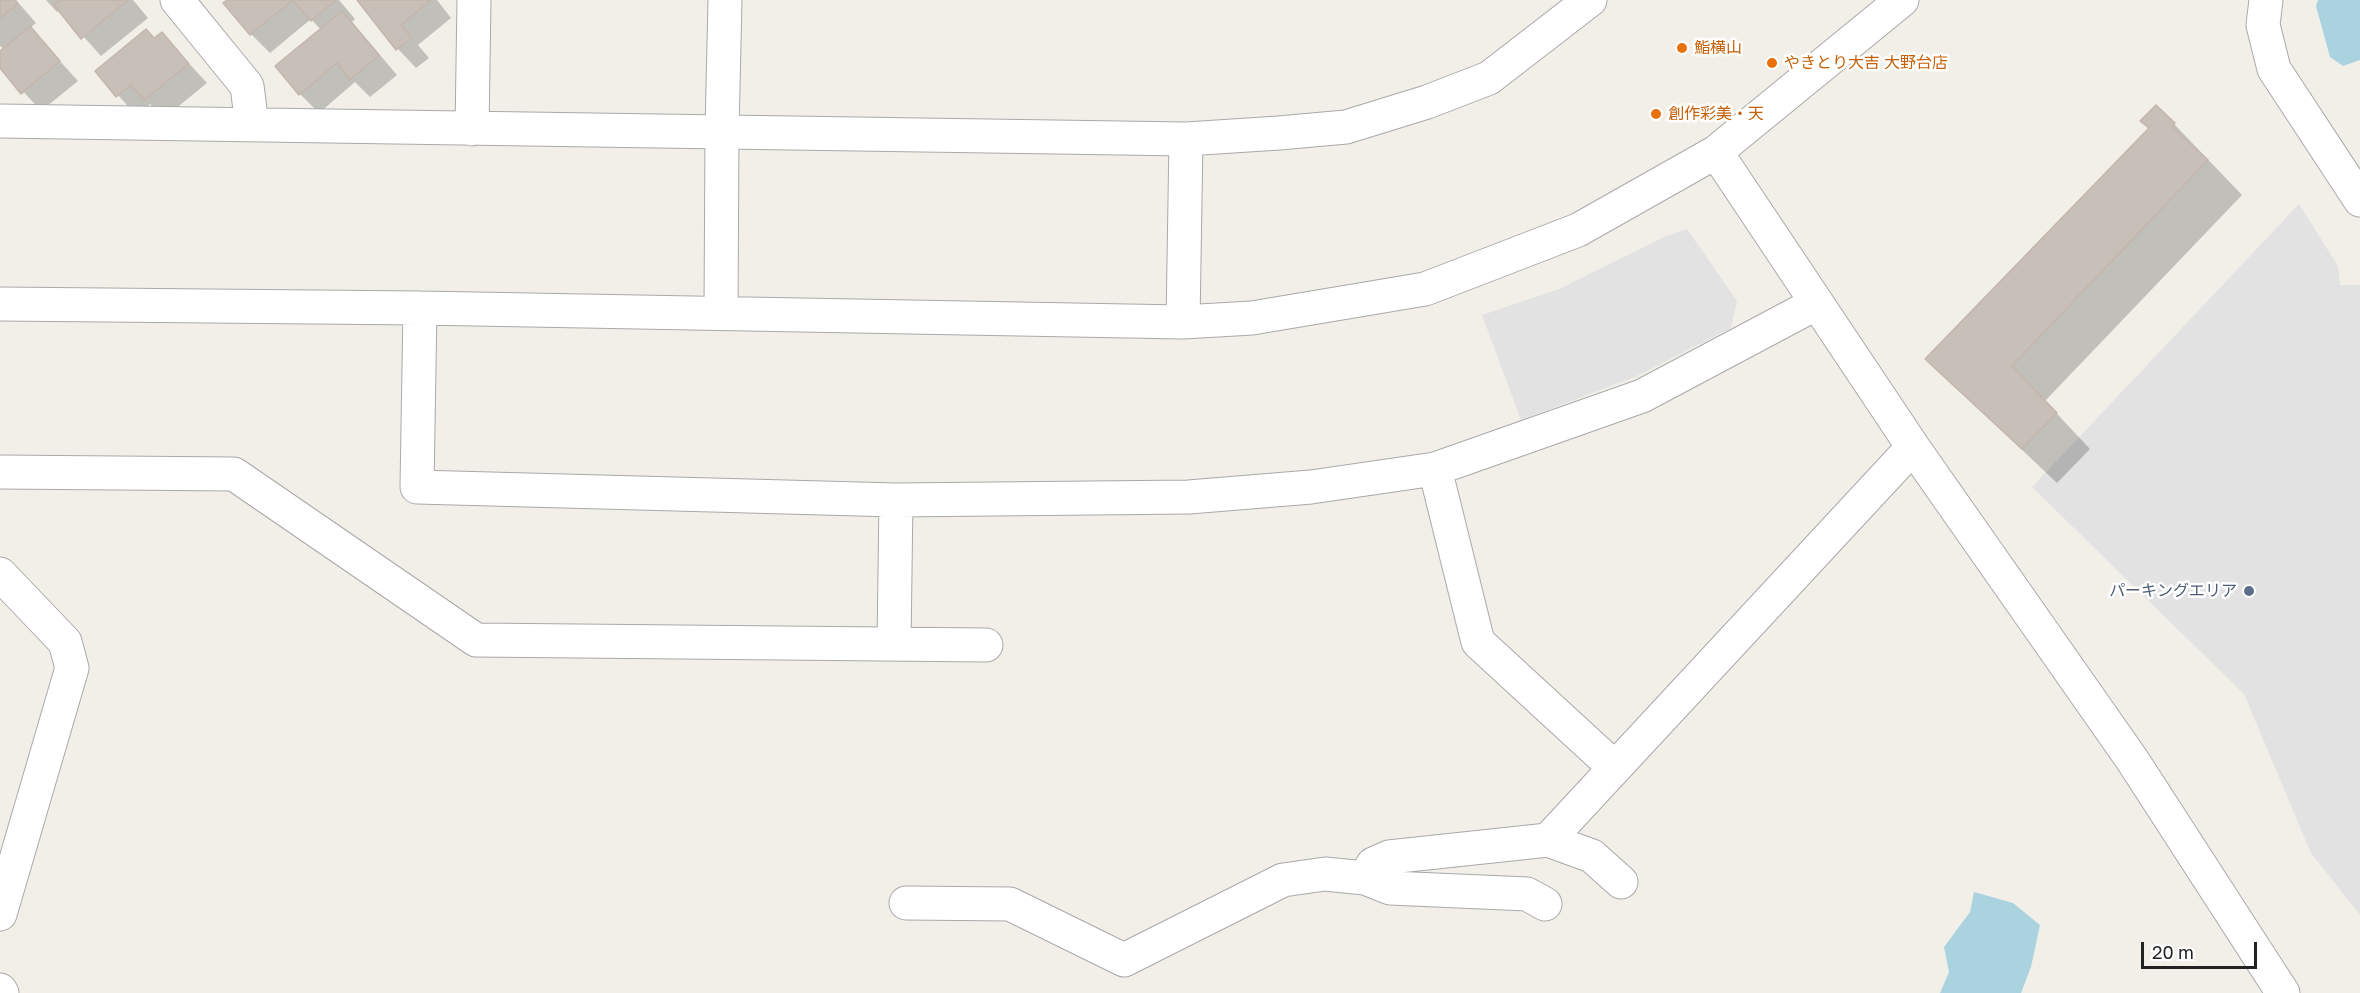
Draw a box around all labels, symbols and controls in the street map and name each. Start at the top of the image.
place label: 鮨横山 [1694,38,1742,58]
marker: 鮨横山 [1675,41,1689,55]
place label: やきとり大吉 大野台店 [1784,53,1948,73]
marker: やきとり大吉 大野台店 [1765,56,1779,70]
place label: 創作彩美・天 [1668,104,1764,124]
marker: 創作彩美・天 [1649,107,1663,121]
place label: パーキングエリア [2109,581,2237,601]
marker: パーキングエリア [2242,584,2256,598]
scale bar [2144,930,2260,968]
text: 20 m [2152,941,2194,963]

